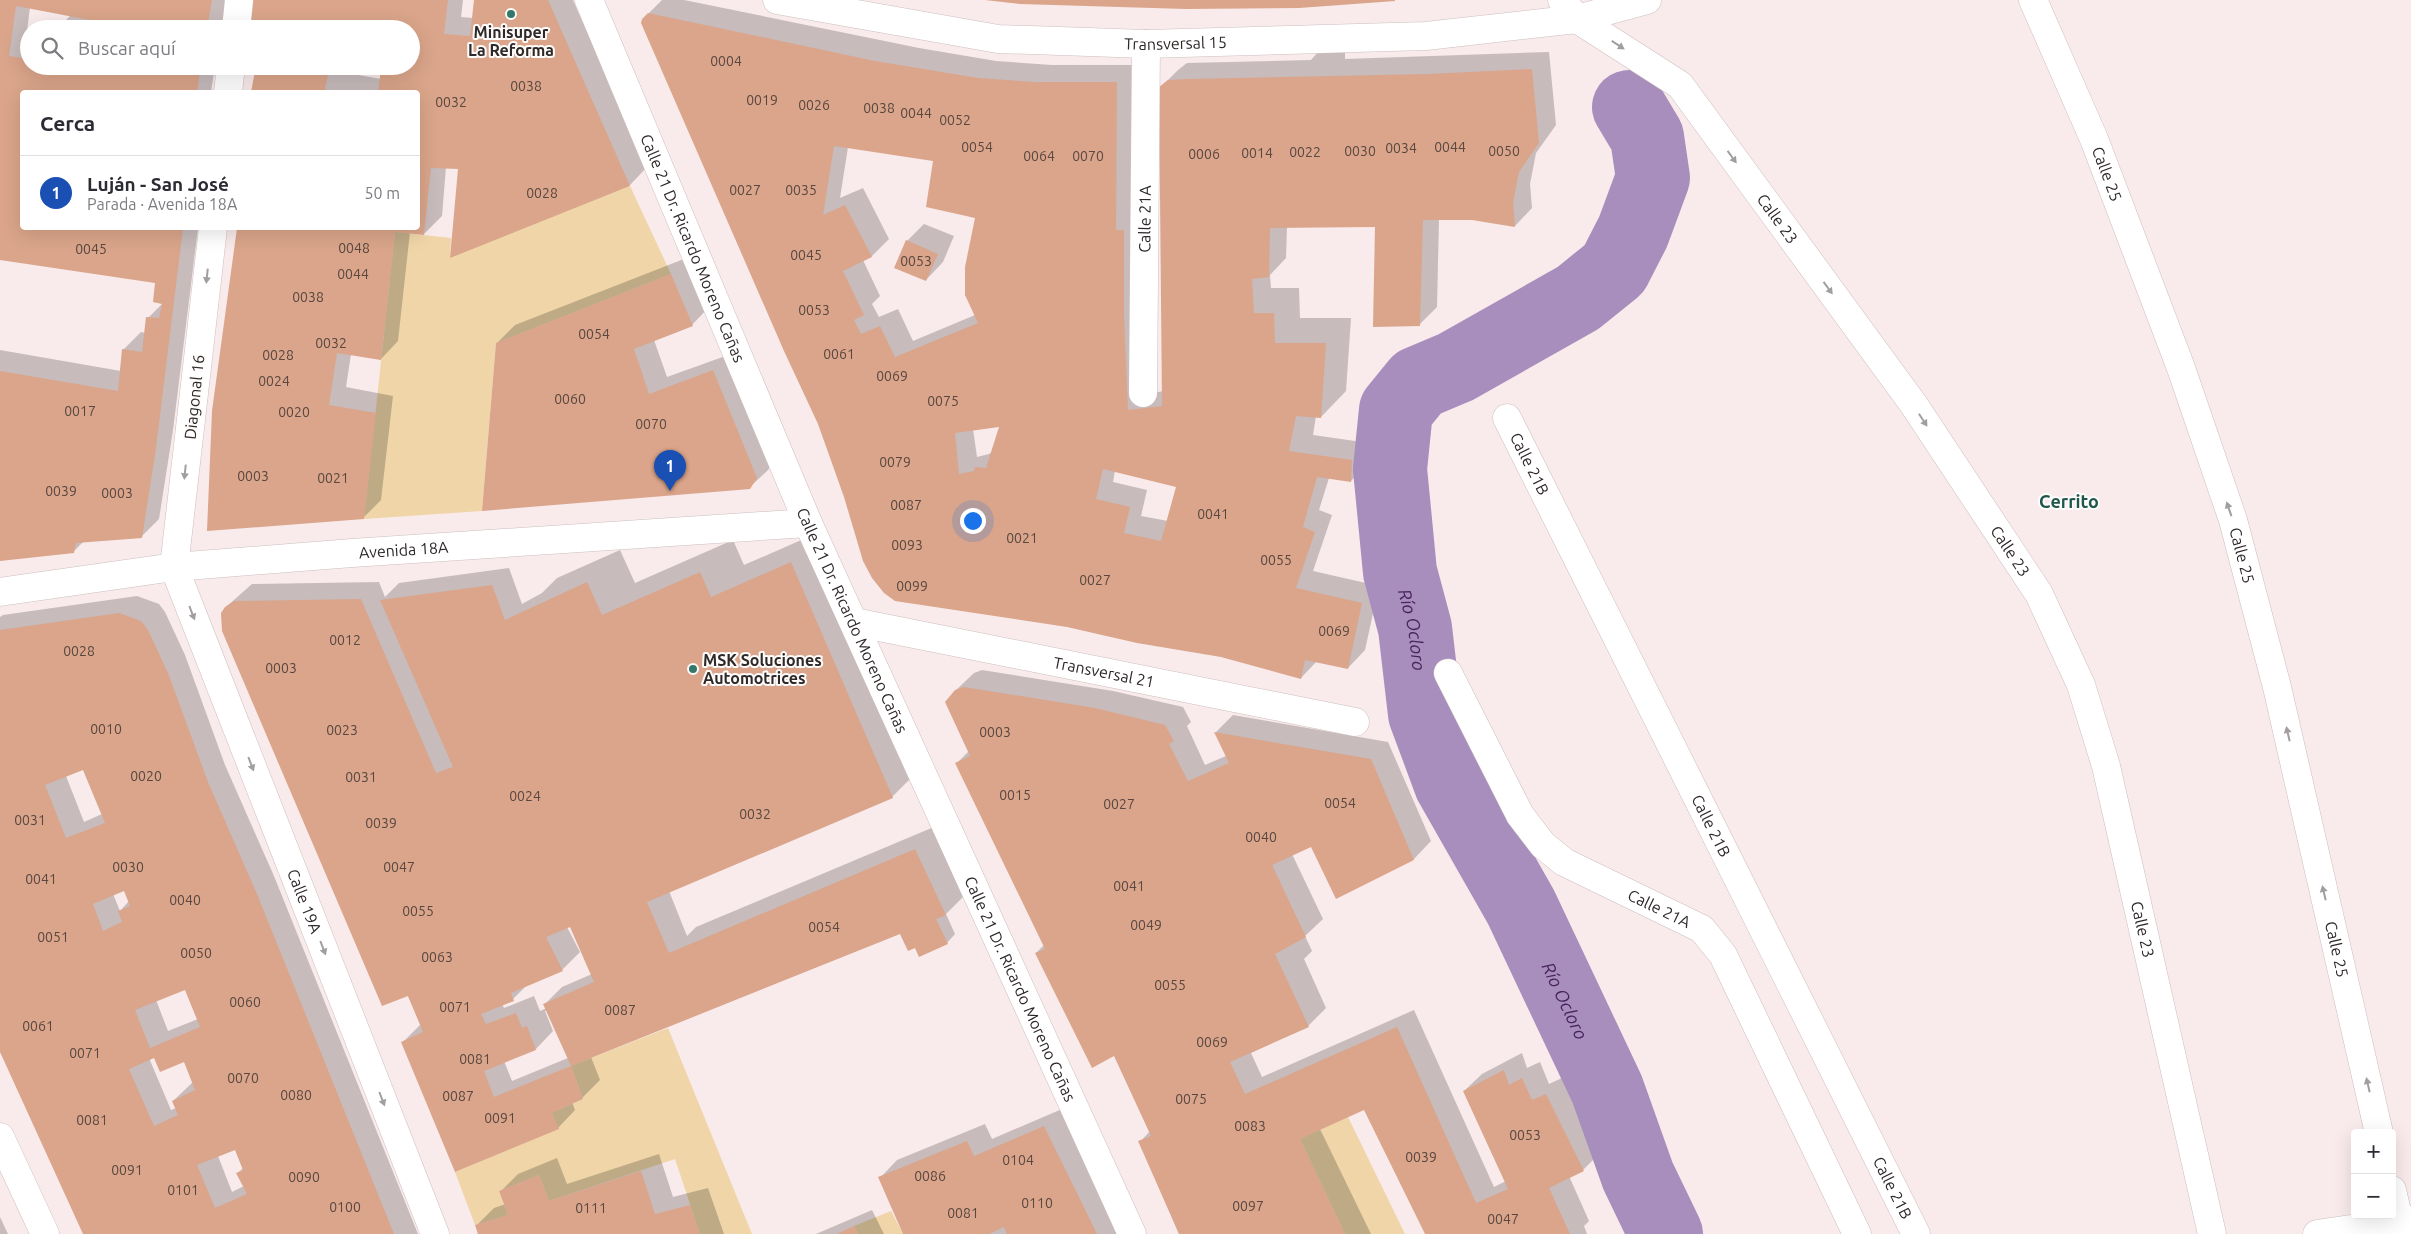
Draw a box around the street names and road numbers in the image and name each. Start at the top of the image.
street label: Transversal 15 [1124,33,1227,53]
street label: Calle 21 Dr. Ricardo Moreno Cañas [637,131,749,365]
street label: Calle 25 [2089,144,2126,204]
street label: Calle 21A [1135,185,1154,253]
street label: Calle 23 [1754,190,1802,247]
street label: Diagonal 16 [181,354,207,440]
street label: Calle 21B [1507,430,1553,498]
street label: Calle 21 Dr. Ricardo Moreno Cañas [794,505,912,736]
street label: Calle 23 [1987,522,2034,580]
street label: Calle 25 [2226,526,2258,585]
street label: Avenida 18A [358,538,449,562]
street label: Transversal 21 [1052,653,1156,691]
street label: Calle 21B [1688,792,1734,860]
street label: Calle 19A [284,866,326,936]
street label: Calle 21 Dr. Ricardo Moreno Cañas [961,873,1079,1104]
street label: Calle 21A [1625,885,1694,931]
street label: Calle 23 [2128,899,2158,959]
street label: Calle 25 [2322,919,2352,979]
street label: Calle 21B [1870,1154,1916,1222]

